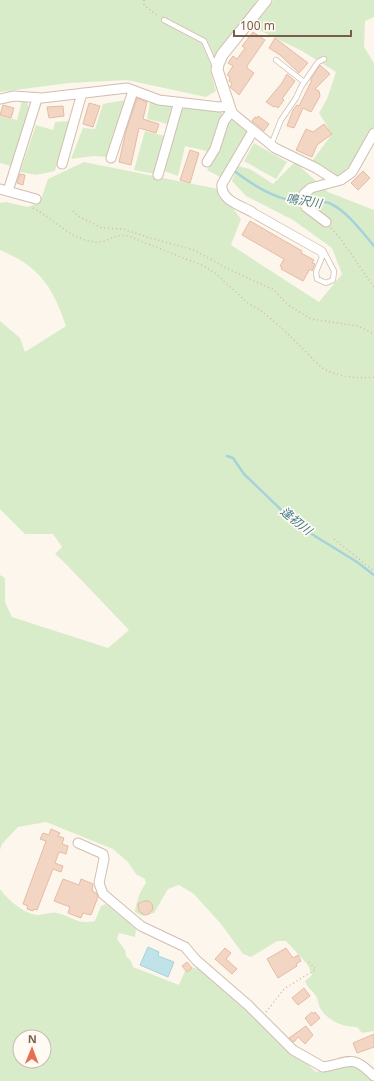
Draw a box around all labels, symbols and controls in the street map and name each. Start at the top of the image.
scale bar [234,12,351,38]
text: 100 m [240,17,275,34]
water label: 鳴沢川 [285,189,325,212]
water label: 逢初川 [277,503,317,540]
north arrow [12,1029,52,1069]
text: N [28,1031,37,1046]

